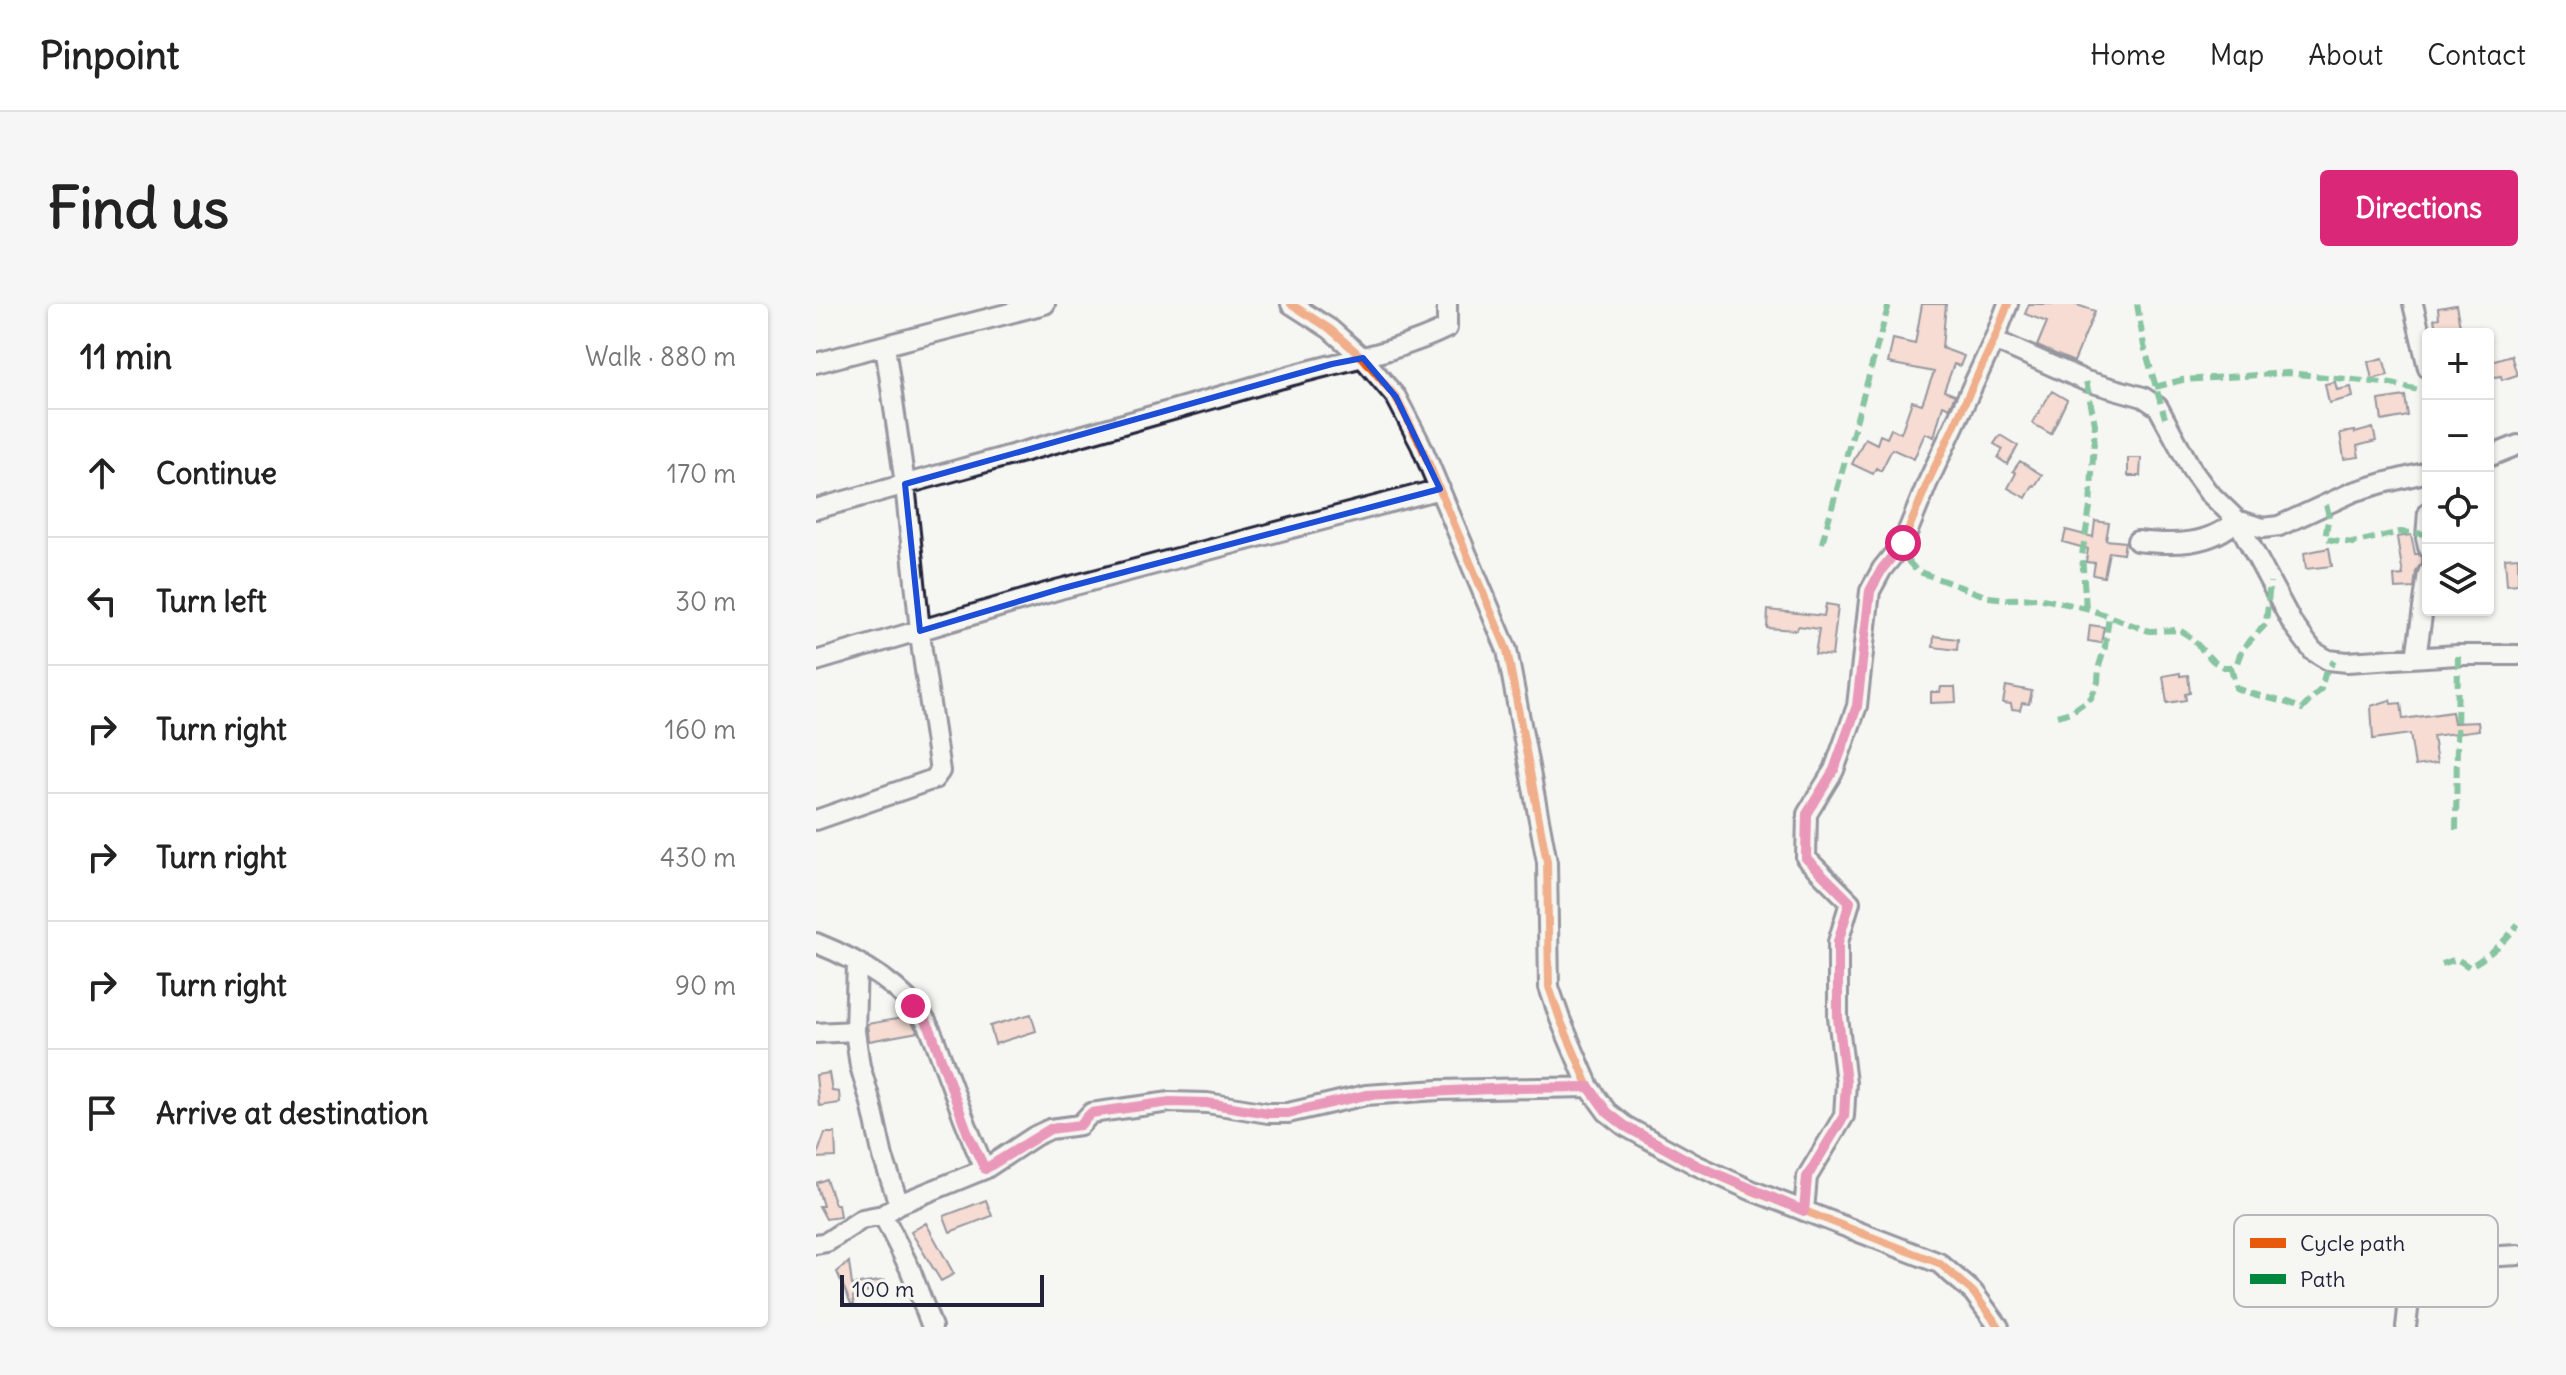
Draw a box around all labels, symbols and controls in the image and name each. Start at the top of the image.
text: Pinpoint [40,32,179,79]
text: Home [2090,37,2166,73]
text: Map [2210,37,2264,73]
text: About [2308,37,2383,73]
text: Contact [2427,37,2526,73]
button: Directions [2320,170,2518,246]
text: Find us [48,173,229,243]
map controls [2422,328,2494,616]
button: + [2422,328,2494,400]
text: 11 min [80,335,172,378]
text: Walk · 880 m [585,340,736,373]
button: − [2422,400,2494,472]
icon: ahead [80,451,124,495]
text: Continue [156,454,277,492]
text: 170 m [667,457,736,490]
button: locate [2422,472,2494,544]
route start [1885,525,1921,561]
button: layers [2422,544,2494,616]
icon: left [80,579,124,623]
text: Turn left [156,582,267,620]
text: 30 m [675,585,736,618]
icon: right [80,707,124,751]
text: Turn right [156,710,287,748]
text: 160 m [665,713,736,746]
icon: right [80,835,124,879]
text: Turn right [156,838,287,876]
text: 430 m [660,841,736,874]
icon: right [80,963,124,1007]
text: Turn right [156,966,287,1004]
text: 90 m [675,969,736,1002]
route end [895,988,931,1024]
icon: arrive [80,1091,124,1135]
text: Arrive at destination [156,1094,428,1132]
legend [2234,1215,2498,1307]
text: Cycle path [2300,1229,2405,1257]
text: Path [2300,1265,2345,1293]
scale bar [840,1271,1044,1307]
text: 100 m [852,1275,914,1303]

